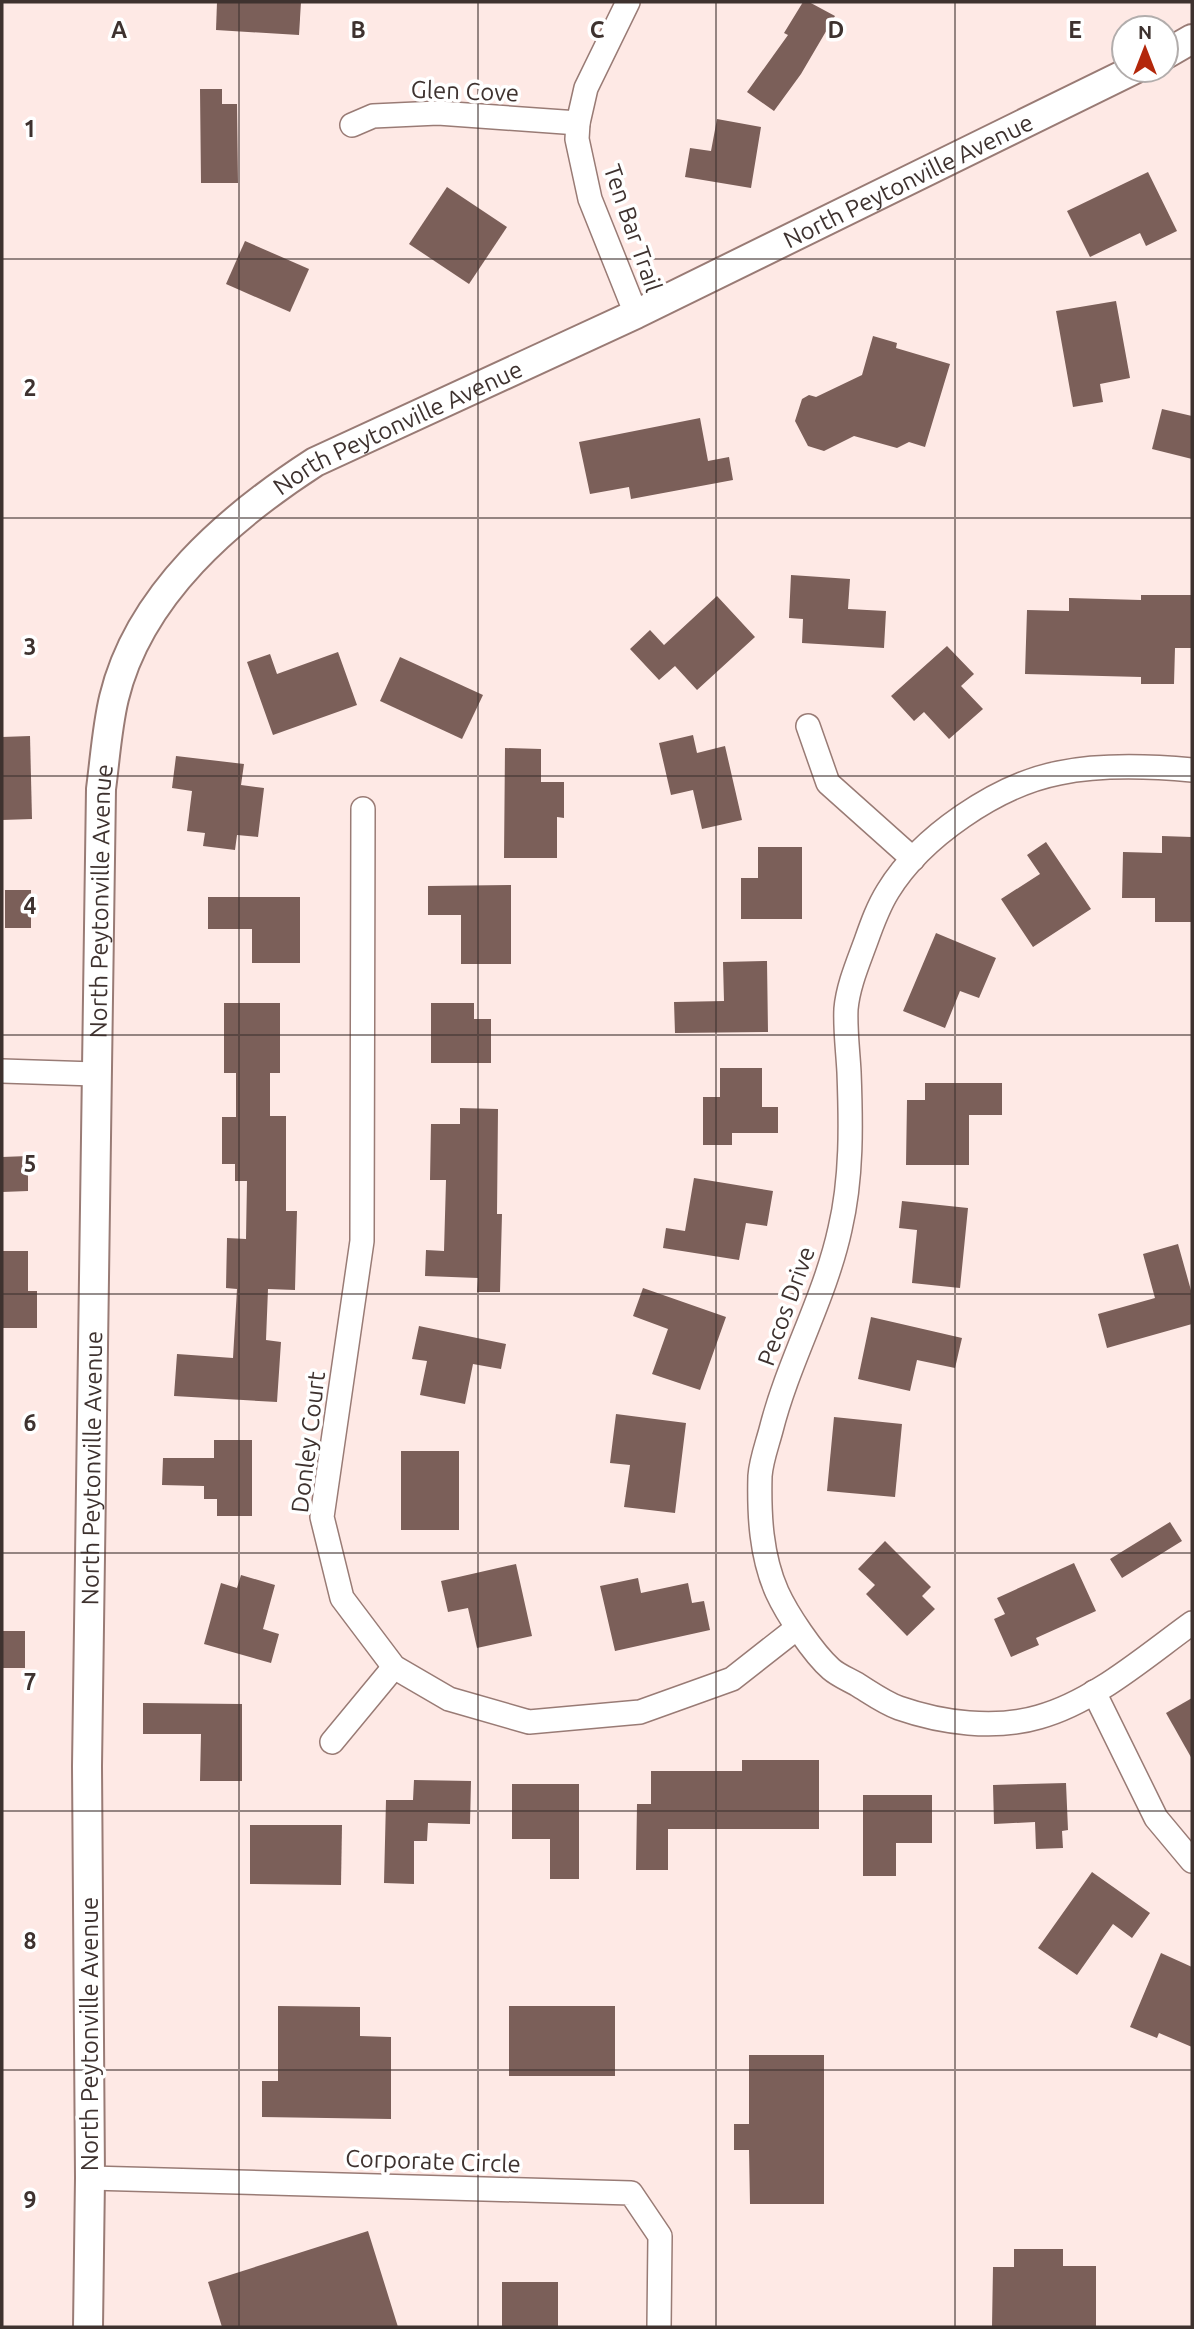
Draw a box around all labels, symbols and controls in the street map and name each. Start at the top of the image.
north arrow [1110,14,1180,84]
text: A [111,17,127,42]
text: B [350,17,366,42]
text: C [590,17,605,42]
text: D [828,17,844,42]
text: E [1068,17,1082,42]
text: N [1138,21,1152,43]
street label: Glen Cove [410,76,520,106]
street label: North Peytonville Avenue [779,108,1037,253]
text: 1 [24,116,36,141]
street label: Ten Bar Trail [599,161,667,295]
street label: North Peytonville Avenue [268,355,527,500]
text: 2 [24,375,36,400]
text: 3 [24,634,36,659]
street label: North Peytonville Avenue [84,763,117,1039]
text: 4 [24,893,37,918]
text: 5 [24,1151,36,1176]
street label: Pecos Drive [752,1243,820,1369]
street label: North Peytonville Avenue [76,1331,107,1606]
street label: Donley Court [286,1369,330,1514]
text: 6 [24,1410,37,1435]
text: 7 [24,1669,36,1694]
street label: North Peytonville Avenue [76,1897,103,2171]
text: 8 [24,1928,36,1953]
street label: Corporate Circle [345,2144,521,2178]
text: 9 [24,2187,36,2212]

